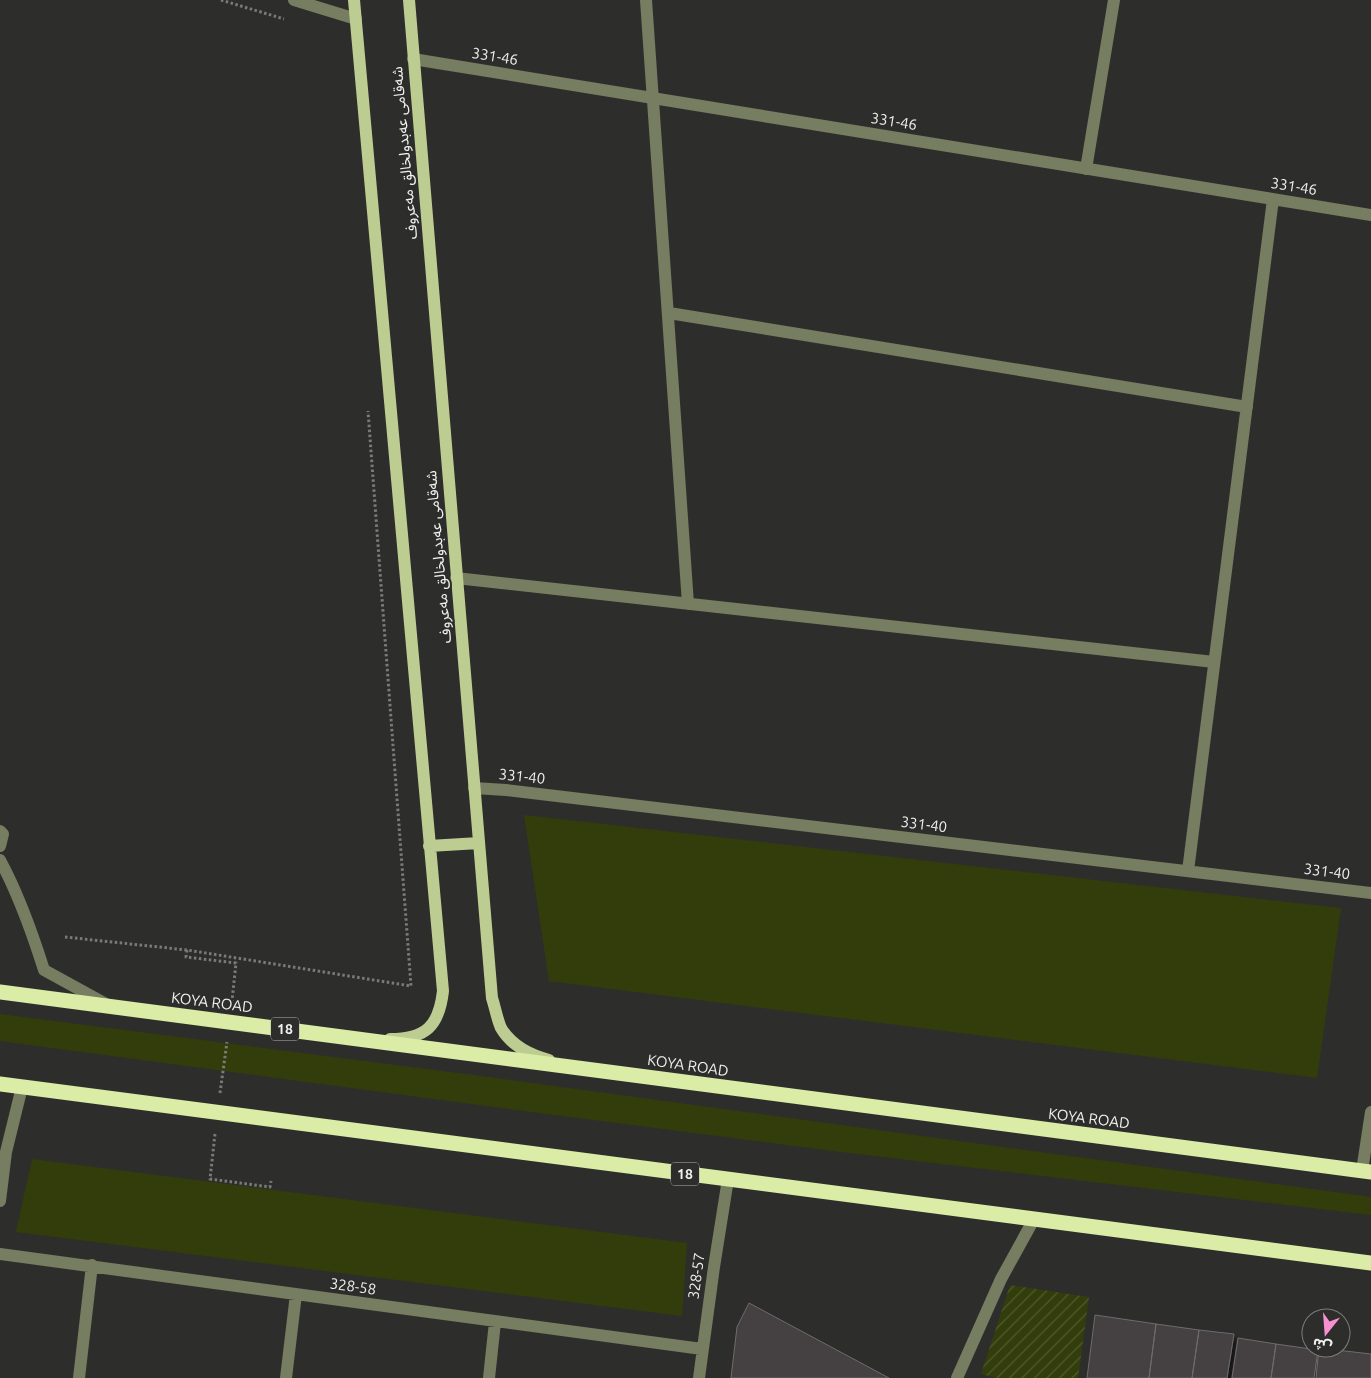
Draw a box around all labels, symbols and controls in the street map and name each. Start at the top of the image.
street label: 331-46 [471,44,519,68]
street label: شەقامی عەبدولخالق مەعروف [388,65,422,240]
street label: 331-46 [870,109,918,133]
street label: 331-46 [1270,174,1318,198]
street label: شەقامی عەبدولخالق مەعروف [422,469,456,644]
street label: 331-40 [498,765,546,787]
street label: 331-40 [900,813,948,835]
street label: 331-40 [1303,860,1351,882]
street label: KOYA ROAD [170,989,254,1015]
road number: 18 [271,1018,299,1040]
street label: KOYA ROAD [646,1051,730,1079]
street label: KOYA ROAD [1047,1105,1131,1131]
road number: 18 [671,1162,699,1186]
street label: 328-57 [684,1252,708,1300]
street label: 328-58 [329,1274,377,1298]
north arrow [1301,1308,1351,1358]
text: ش [1311,1335,1334,1356]

